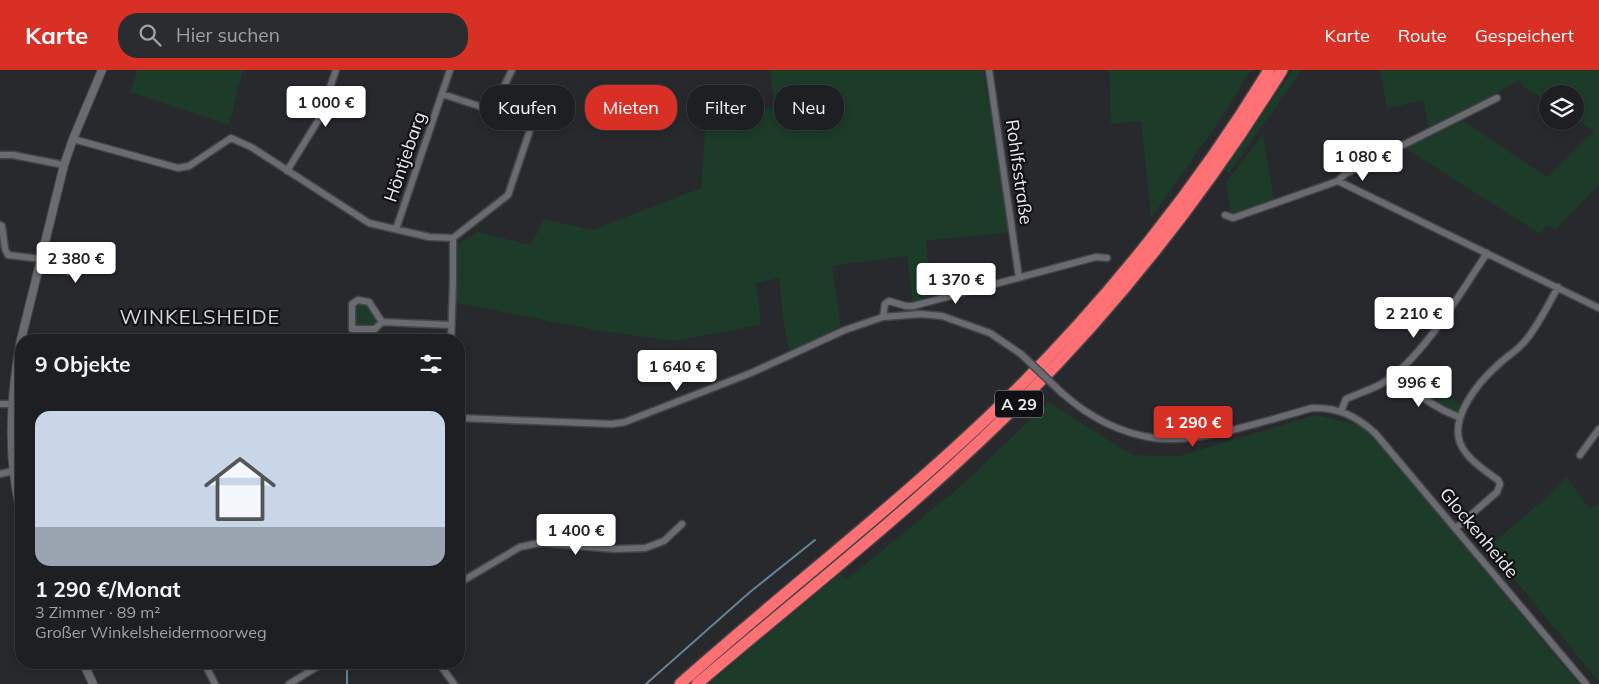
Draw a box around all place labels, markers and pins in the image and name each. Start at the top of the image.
pin: 1 000 € [280,85,372,128]
pin: 1 080 € [1317,140,1409,182]
pin: 2 380 € [30,242,122,284]
pin: 1 370 € [910,262,1002,305]
pin: 2 210 € [1368,296,1460,339]
pin: 1 640 € [631,350,723,392]
pin: 996 € [1384,366,1454,408]
pin: 1 290 € [1147,406,1239,448]
pin: 1 400 € [530,514,622,556]

